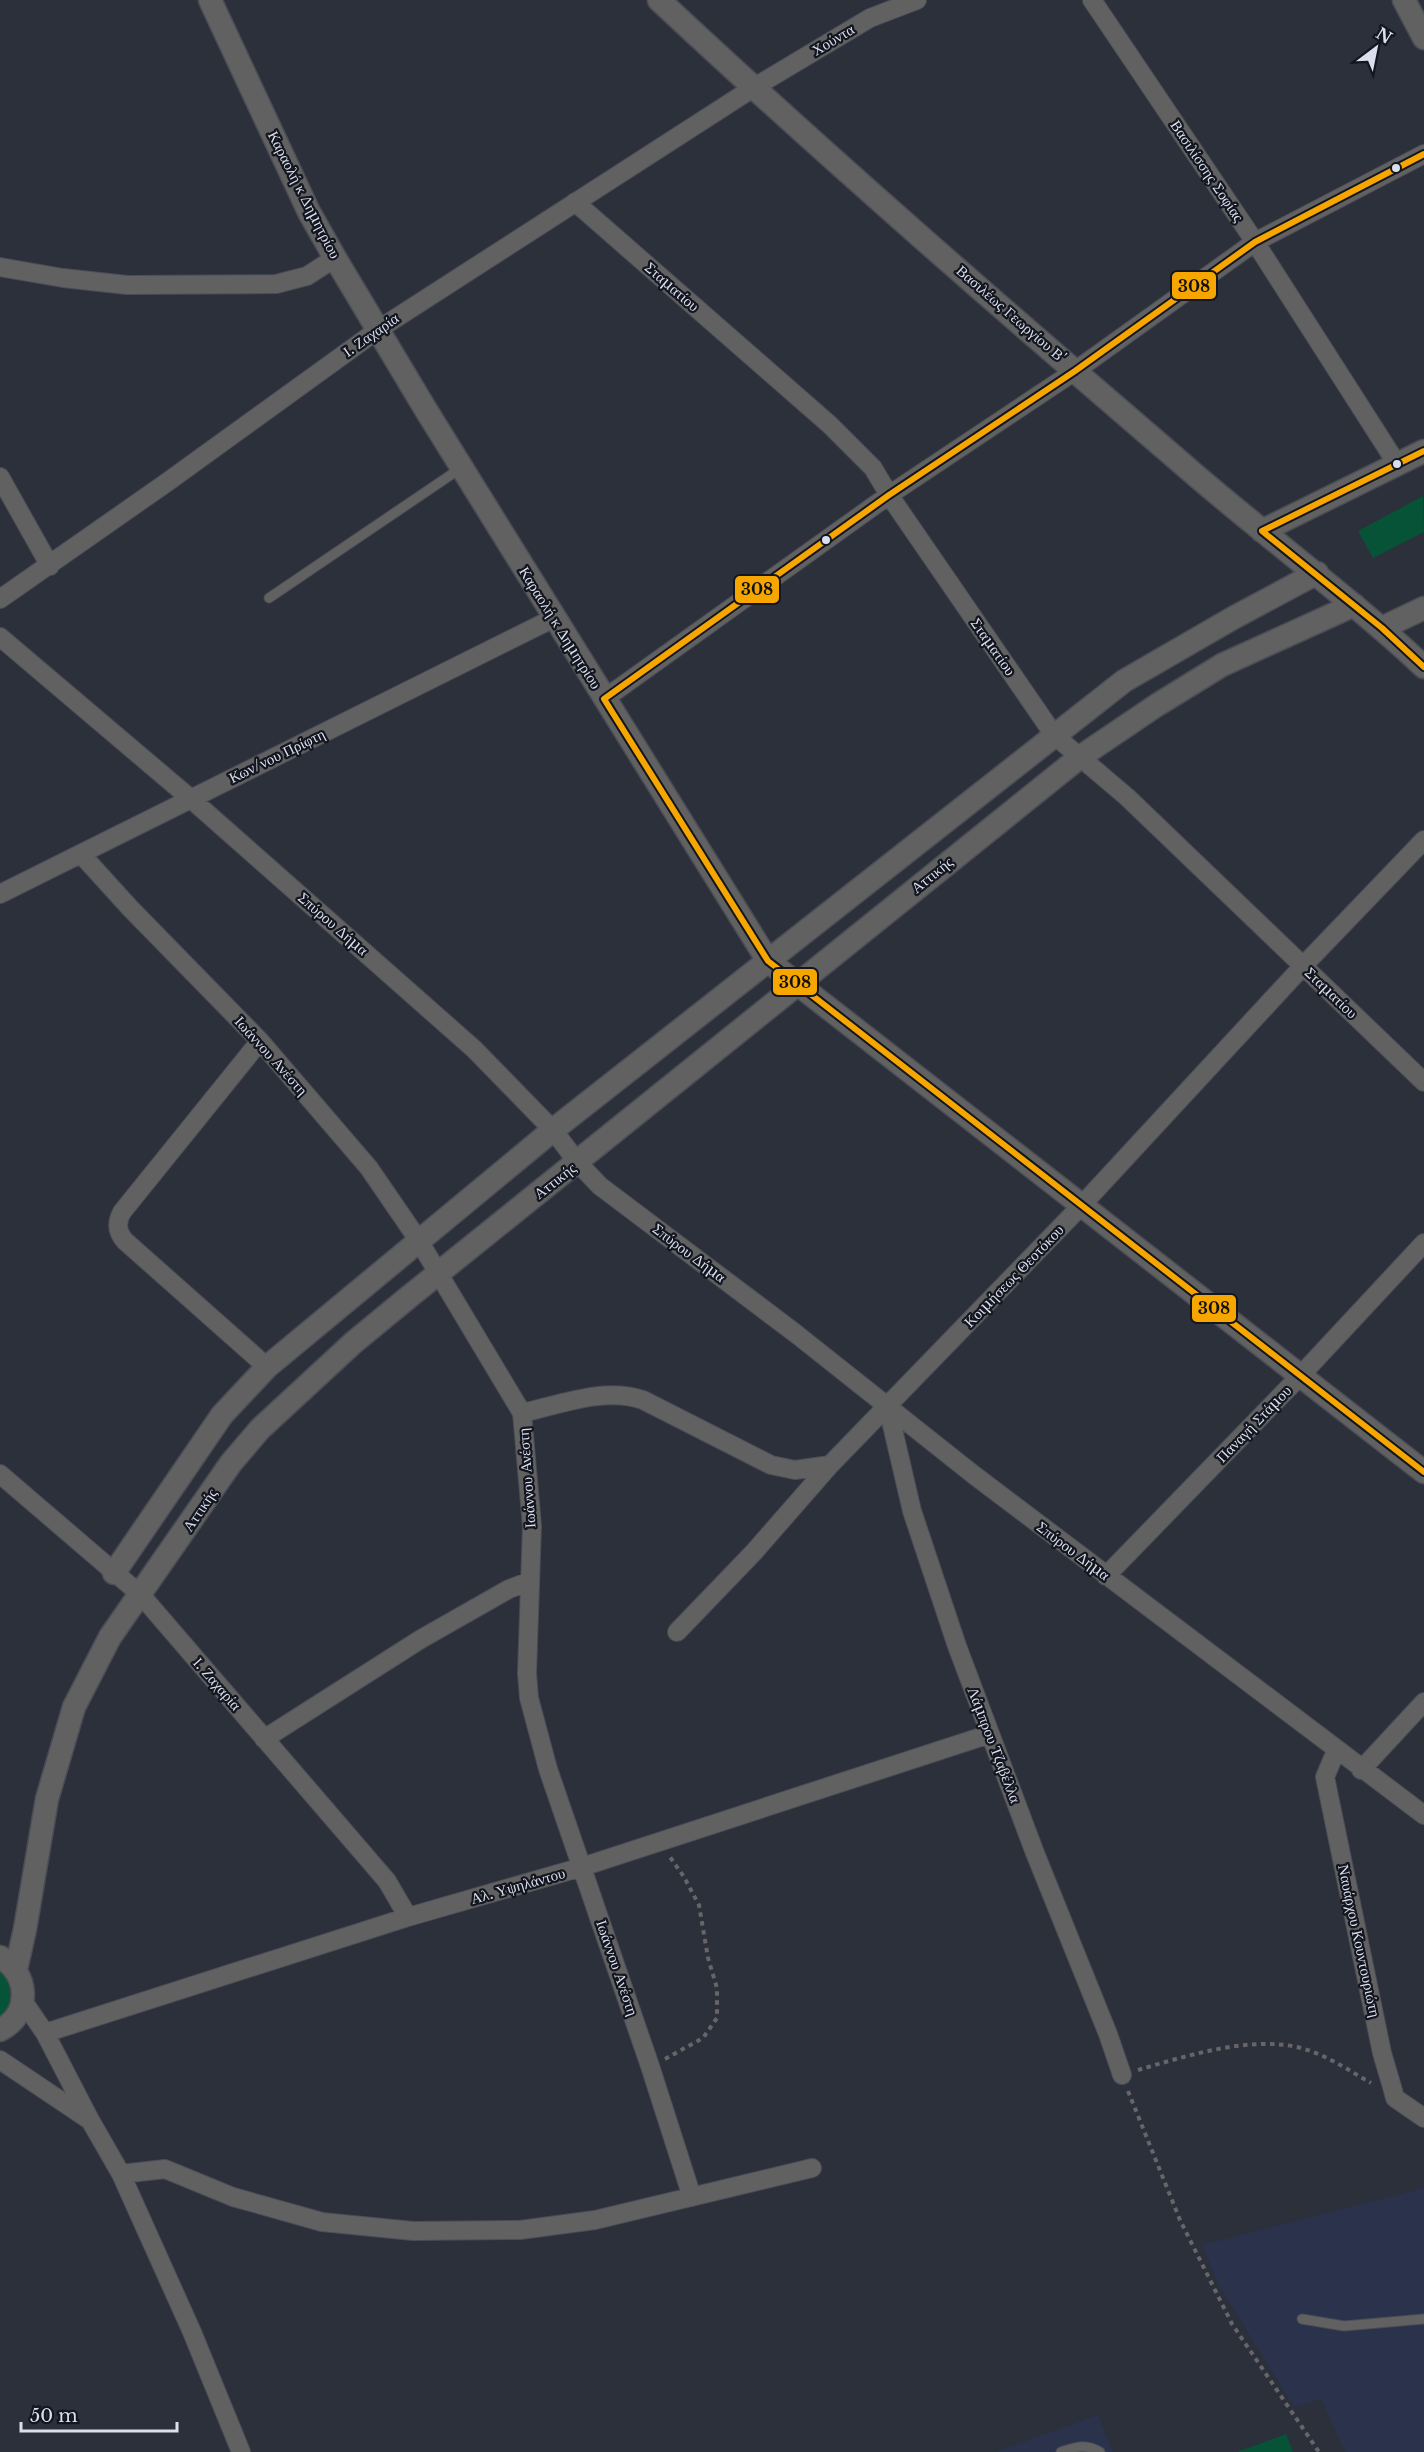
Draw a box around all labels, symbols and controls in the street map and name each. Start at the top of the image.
north arrow [1346,18,1406,78]
street label: Χούντα [808,19,858,60]
text: N [1372,23,1396,48]
street label: Βασιλίσσης Σοφίας [1166,116,1248,225]
street label: Καραολή κ Δημητρίου [264,128,345,262]
unlabelled marker [1390,162,1402,174]
street label: Σταματίου [641,258,703,315]
street label: Βασιλέως Γεωργίου Β' [953,261,1070,366]
line badge: 308 [1171,271,1217,300]
text: 308 [1178,276,1210,296]
street label: Ι. Ζαχαρία [339,308,402,361]
unlabelled marker [1391,458,1403,470]
unlabelled marker [820,534,832,546]
street label: Καραολή κ Δημητρίου [515,563,606,692]
line badge: 308 [734,575,780,604]
text: 308 [741,579,773,599]
street label: Σταματίου [967,614,1020,679]
street label: Κων/νου Πρίφτη [226,724,328,787]
street label: Αττικής [907,852,956,897]
street label: Σπύρου Δήμα [294,888,372,959]
street label: Σταματίου [1301,963,1362,1022]
line badge: 308 [772,968,818,996]
text: 308 [779,972,811,992]
street label: Ιωάννου Ανέστη [231,1012,312,1099]
street label: Αττικής [530,1158,580,1203]
street label: Σπύρου Δήμα [649,1219,730,1286]
street label: Κοιμήσεως Θεοτόκου [960,1220,1068,1331]
line badge: 308 [1191,1294,1237,1323]
text: 308 [1198,1298,1230,1318]
street label: Παναγή Στάμου [1212,1381,1295,1466]
street label: Ιωάννου Ανέστη [514,1427,539,1529]
street label: Αττικής [178,1484,221,1535]
street label: Σπύρου Δήμα [1033,1517,1114,1584]
street label: Ι. Ζαχαρία [189,1653,246,1714]
street label: Λάμπρου Τζαβέλλα [964,1684,1025,1806]
street label: Αλ. Υψηλάντου [468,1863,567,1908]
street label: Ναυάρχου Κουντουριώτη [1334,1863,1385,2019]
street label: Ιωάννου Ανέστη [592,1917,643,2018]
scale bar [21,2395,177,2433]
text: 50 m [30,2405,78,2427]

